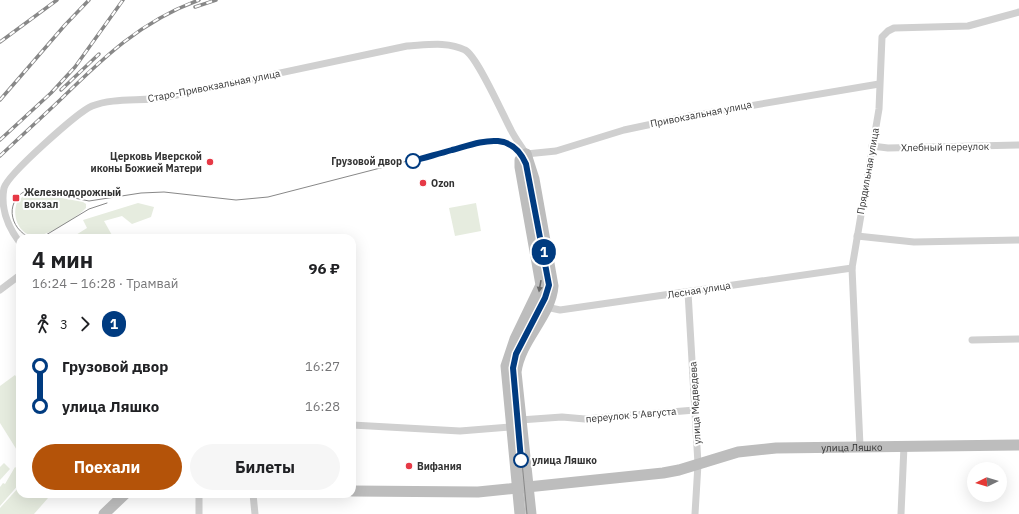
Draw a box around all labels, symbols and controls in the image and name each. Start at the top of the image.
street label: Старо-Привокзальная улица [147,67,282,105]
street label: Привокзальная улица [649,98,753,130]
street label: Прядильная улица [854,126,882,215]
street label: Хлебный переулок [901,140,990,154]
place label: Церковь Иверской иконы Божией Матери [91,150,202,175]
marker: Грузовой двор [405,153,421,169]
place label: Грузовой двор [331,155,402,168]
marker: Церковь Иверской иконы Божией Матери [205,157,215,167]
place label: Ozon [431,177,455,190]
marker: Ozon [418,178,428,188]
place label: Железнодорожный вокзал [24,186,121,211]
marker: Железнодорожный вокзал [11,193,21,203]
line badge: 1 [531,239,557,265]
text: 1 [540,243,548,261]
text: 4 мин [32,245,93,274]
text: 96 ₽ [309,259,340,278]
text: 16:24 – 16:28 · Трамвай [32,275,178,292]
street label: Лесная улица [666,278,732,301]
one-way arrow [537,280,543,292]
icon: walk [32,313,54,335]
icon: forward [74,313,96,335]
text: 1 [110,315,118,333]
text: 3 [60,316,68,333]
text: Грузовой двор [62,357,168,376]
text: 16:27 [305,358,340,375]
street label: улица Медведева [686,361,704,445]
text: улица Ляшко [62,397,159,416]
text: 16:28 [305,398,340,415]
street label: переулок 5 Августа [585,405,678,425]
street label: улица Ляшко [821,440,883,454]
button: Поехали [32,444,182,490]
button: Билеты [190,444,340,490]
marker: улица Ляшко [513,452,529,468]
place label: улица Ляшко [532,454,597,467]
place label: Вифания [417,460,462,473]
marker: Вифания [404,461,414,471]
north arrow [967,462,1007,502]
map controls [967,462,1007,502]

